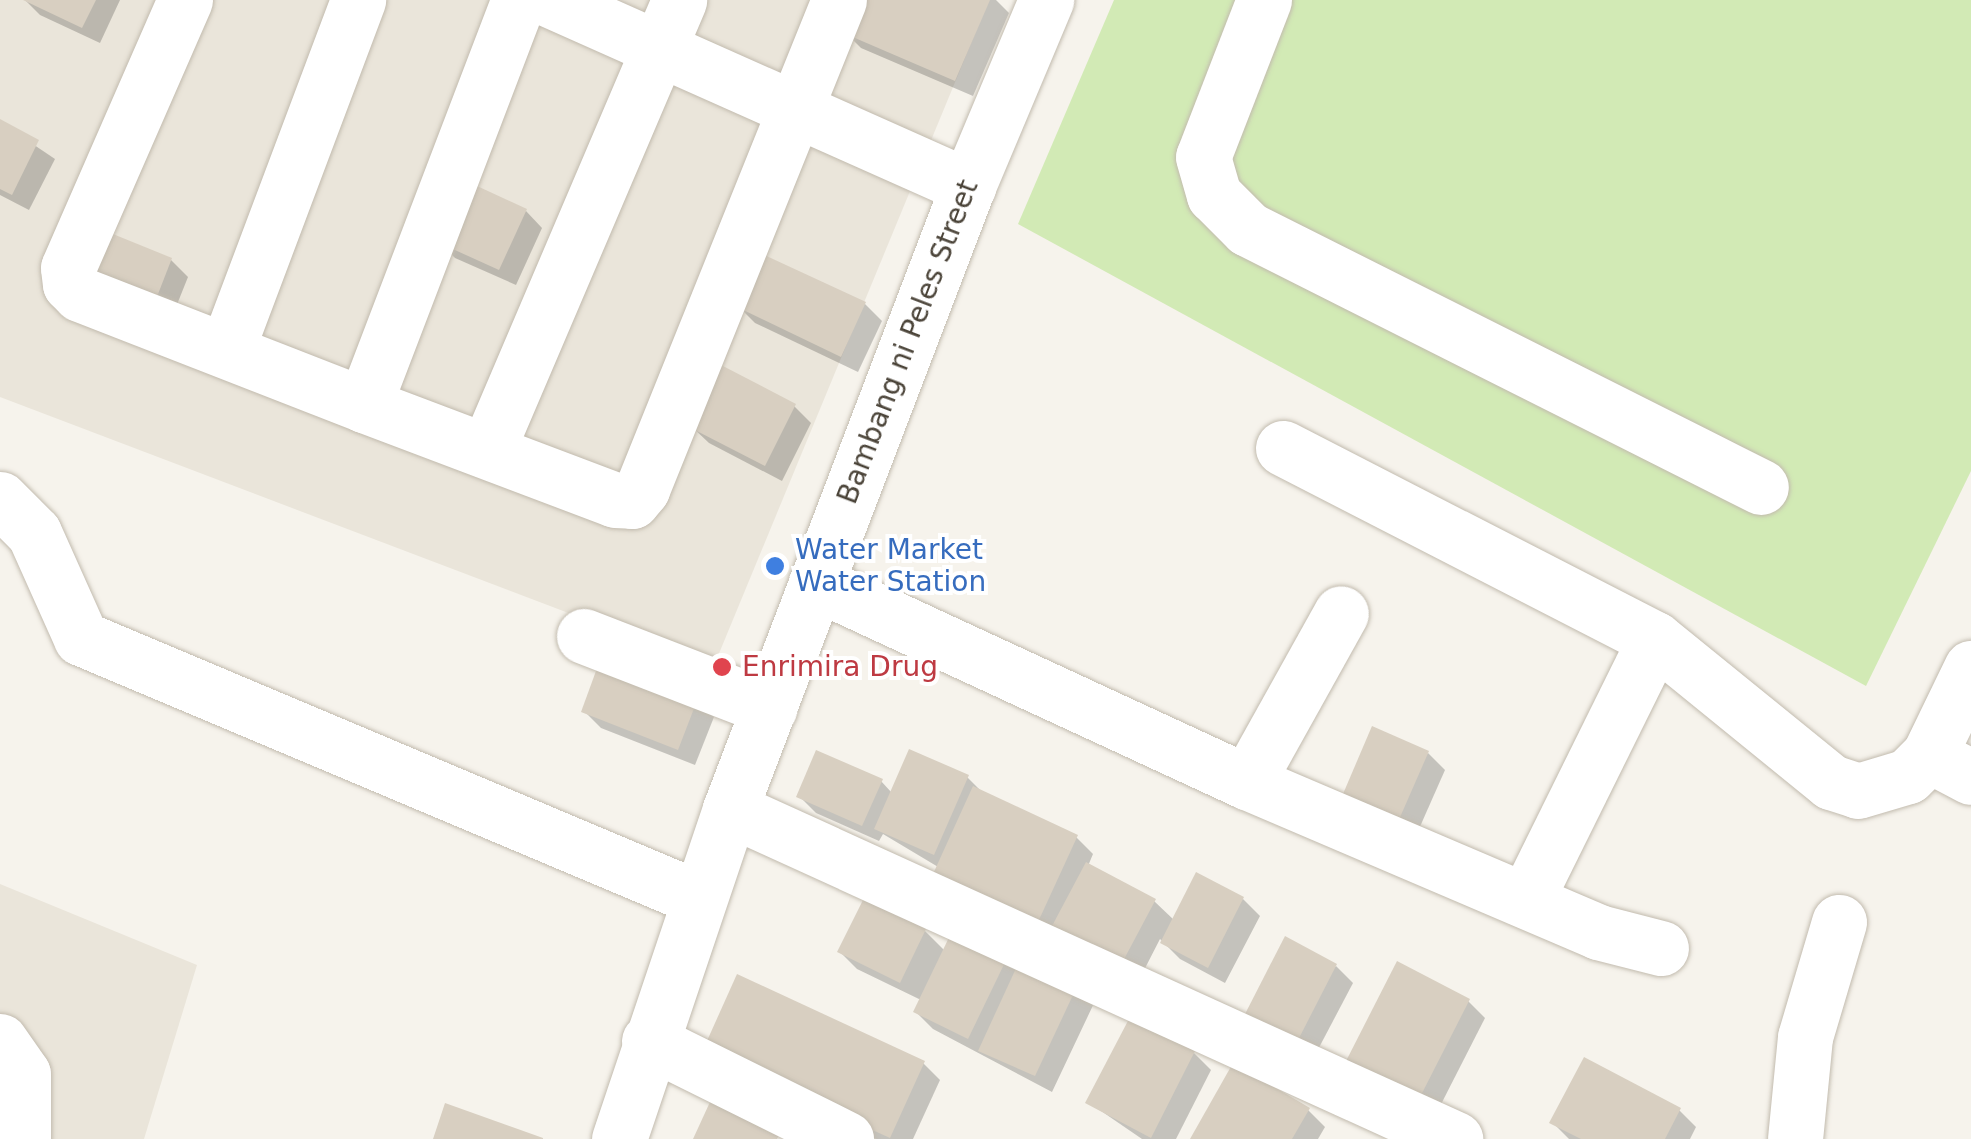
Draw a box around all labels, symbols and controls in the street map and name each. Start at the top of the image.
street label: Bambang ni Peles Street [831,175,985,509]
place label: Water Market Water Station [795,533,986,599]
marker: Water Market Water Station [764,555,786,577]
place label: Enrimira Drug [742,650,938,684]
marker: Enrimira Drug [711,656,733,678]

